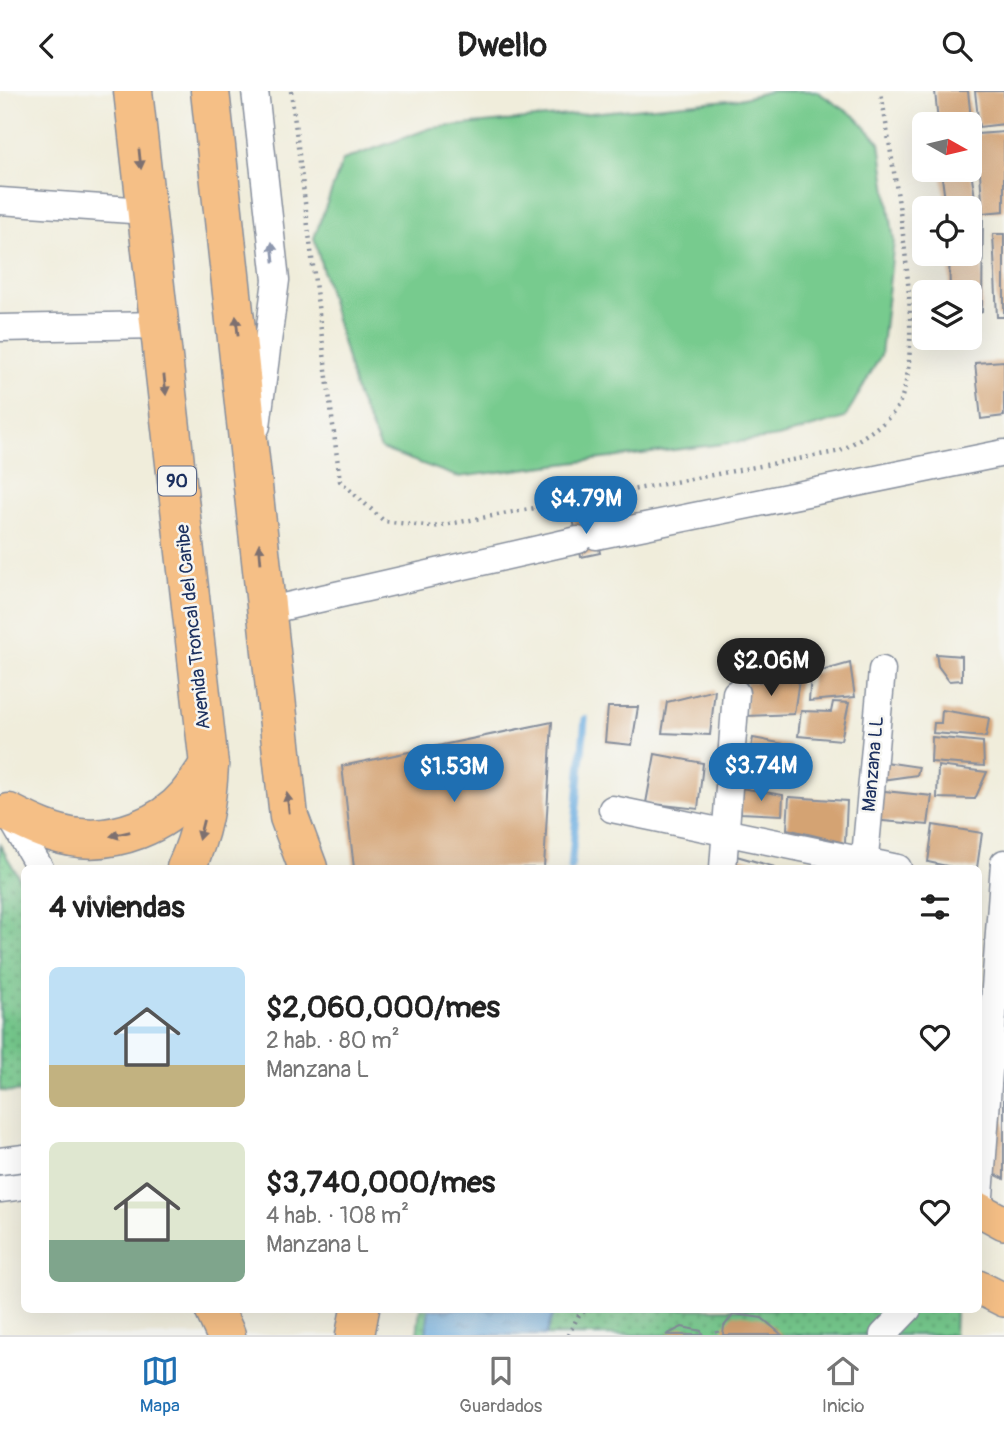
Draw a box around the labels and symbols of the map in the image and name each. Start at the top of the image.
north arrow [912,112,982,182]
one-way arrow [135,148,146,170]
one-way arrow [267,241,278,263]
one-way arrow [231,315,242,337]
one-way arrow [160,374,171,396]
road number: 90 [158,467,196,495]
pin: $4.79M [529,477,643,536]
street label: Avenida Troncal del Caribe [170,523,216,731]
one-way arrow [254,541,265,563]
pin: $2.06M [714,639,828,698]
street label: Manzana LL [857,715,889,813]
pin: $3.74M [704,743,818,803]
pin: $1.53M [397,745,511,804]
one-way arrow [282,792,293,814]
one-way arrow [195,819,206,841]
one-way arrow [108,829,130,840]

